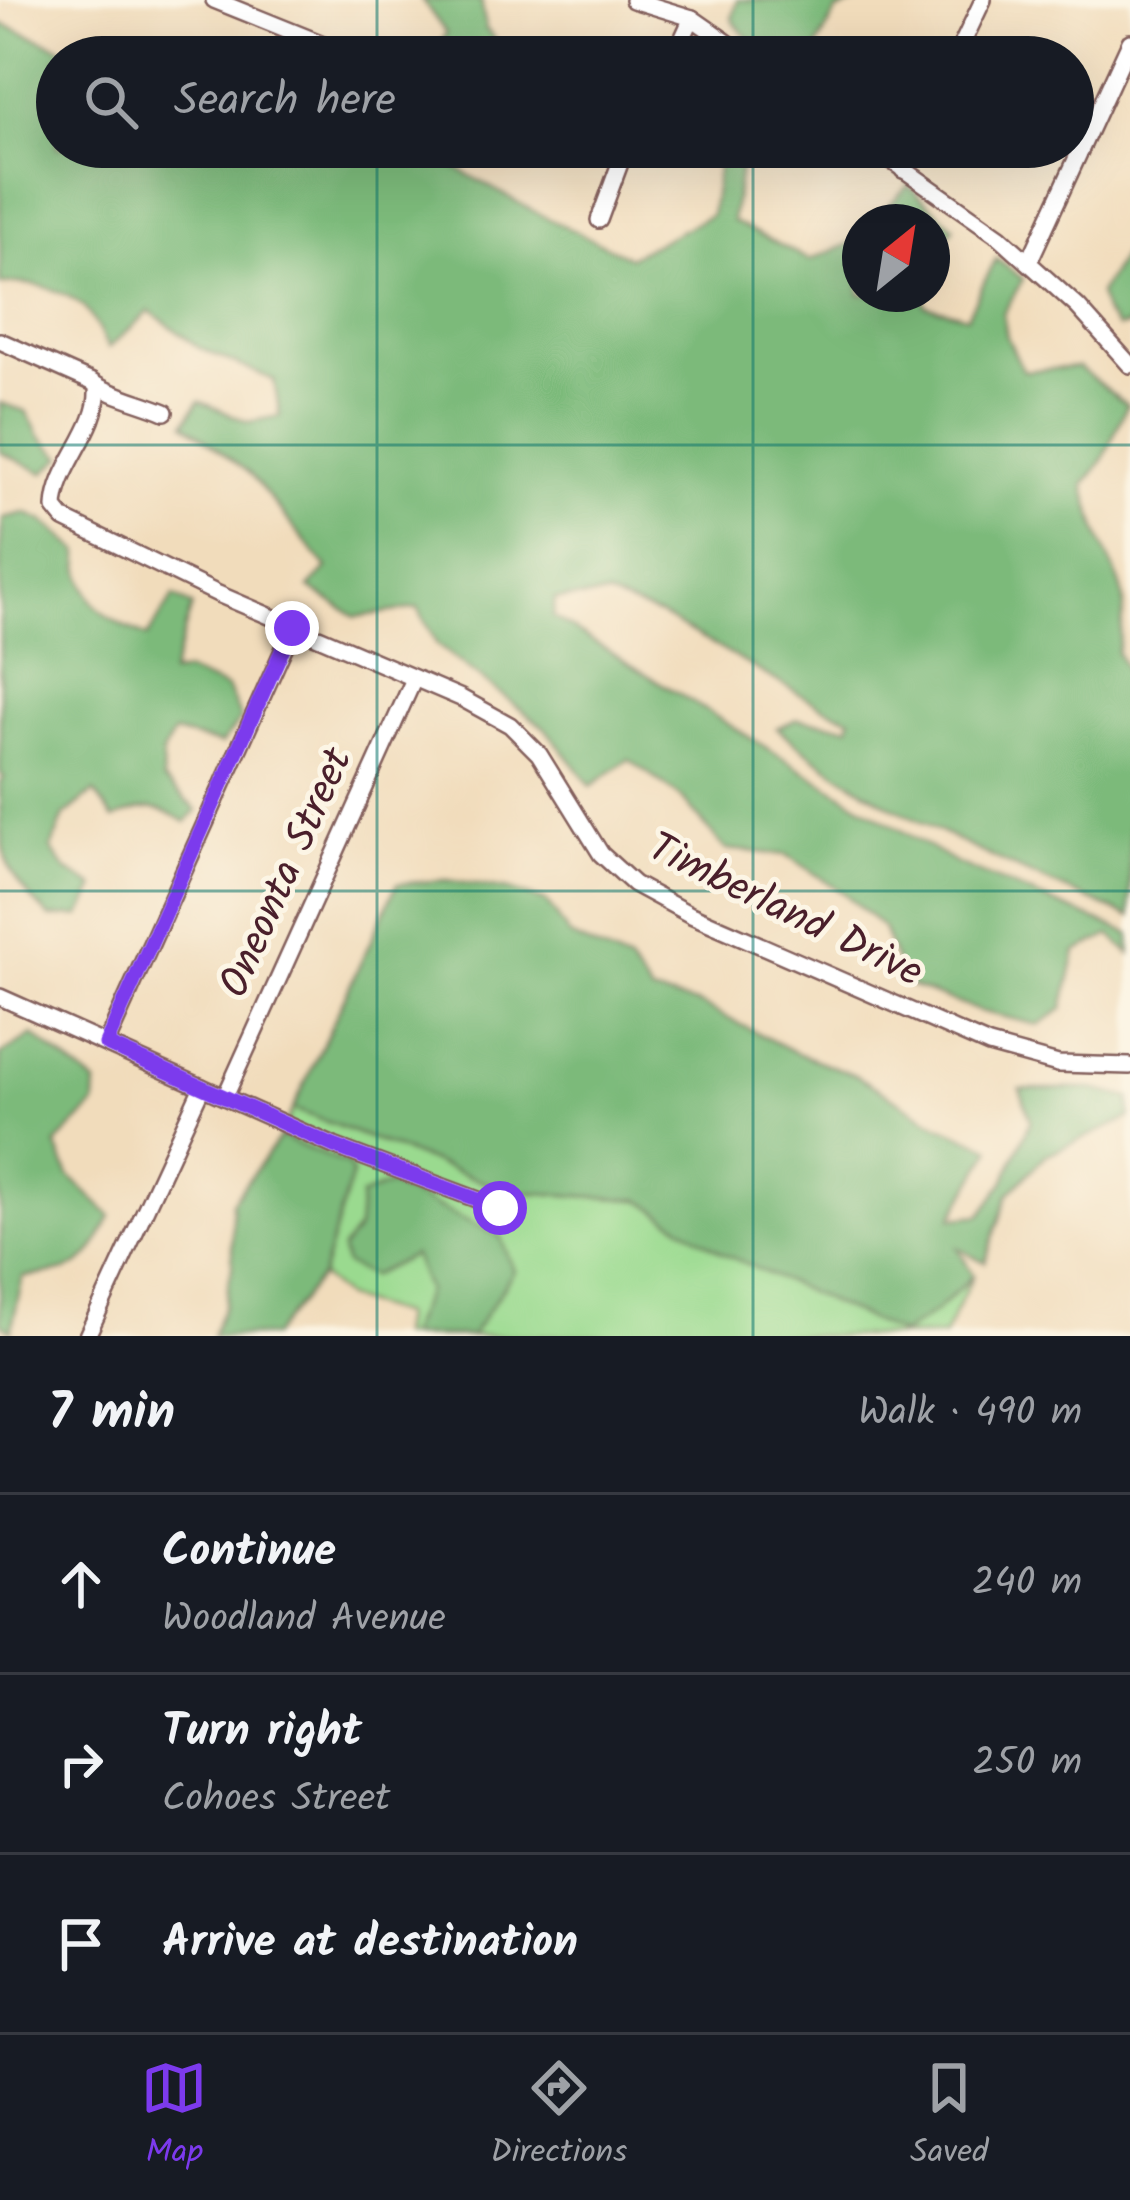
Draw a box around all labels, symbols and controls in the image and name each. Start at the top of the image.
search box [36,36,1094,168]
text: Search here [174,66,396,138]
icon: search [78,69,144,135]
north arrow [842,204,950,312]
route end [265,601,319,655]
street label: Oneonta Street [202,736,372,1009]
street label: Timberland Drive [636,815,934,1007]
route start [473,1181,527,1235]
text: 7 min [48,1374,175,1455]
text: Walk · 490 m [858,1383,1082,1445]
text: Continue [162,1517,336,1589]
icon: ahead [48,1551,114,1617]
text: 240 m [972,1553,1082,1615]
text: Woodland Avenue [162,1589,446,1651]
text: Turn right [162,1697,362,1769]
icon: right [48,1731,114,1797]
text: 250 m [972,1733,1082,1795]
text: Cohoes Street [162,1769,390,1831]
text: Arrive at destination [162,1908,578,1980]
icon: arrive [48,1911,114,1977]
tab: Map [141,2055,207,2180]
tab: Directions [490,2055,627,2180]
tab: Saved [910,2055,989,2180]

